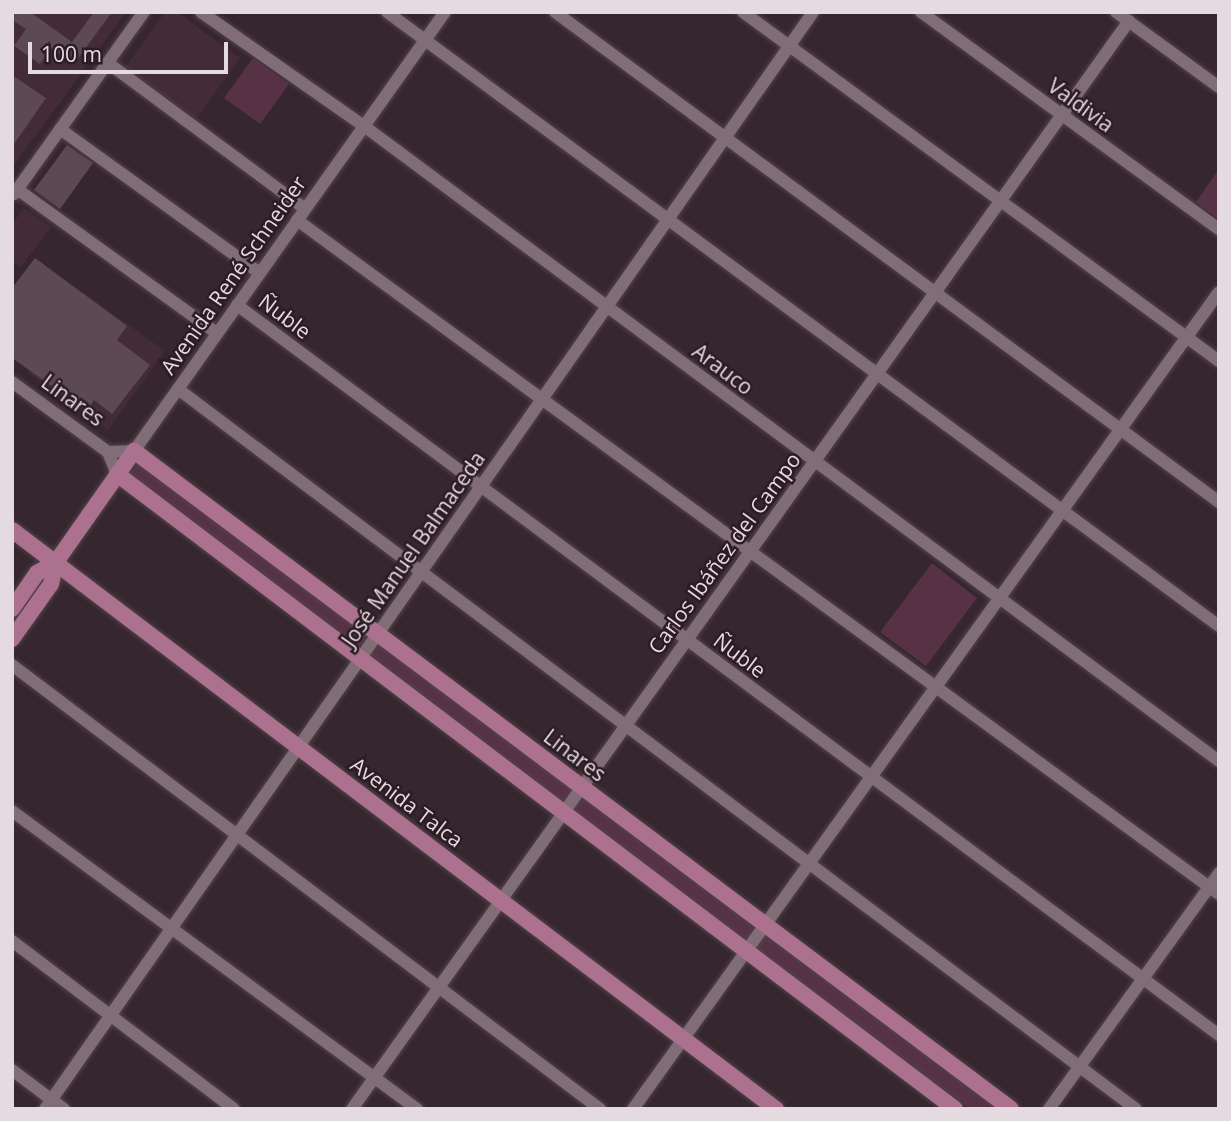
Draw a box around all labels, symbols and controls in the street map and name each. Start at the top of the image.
scale bar [32,28,231,72]
text: 100 m [41,40,102,68]
street label: Valdivia [1043,73,1119,137]
street label: Avenida René Schneider [155,171,311,379]
street label: Ñuble [254,288,316,344]
street label: Arauco [688,338,758,400]
street label: Linares [37,369,109,431]
street label: José Manuel Balmaceda [336,447,490,651]
street label: Carlos Ibáñez del Campo [643,448,805,658]
street label: Ñuble [709,627,771,683]
street label: Linares [539,724,611,786]
street label: Avenida Talca [346,752,468,852]

